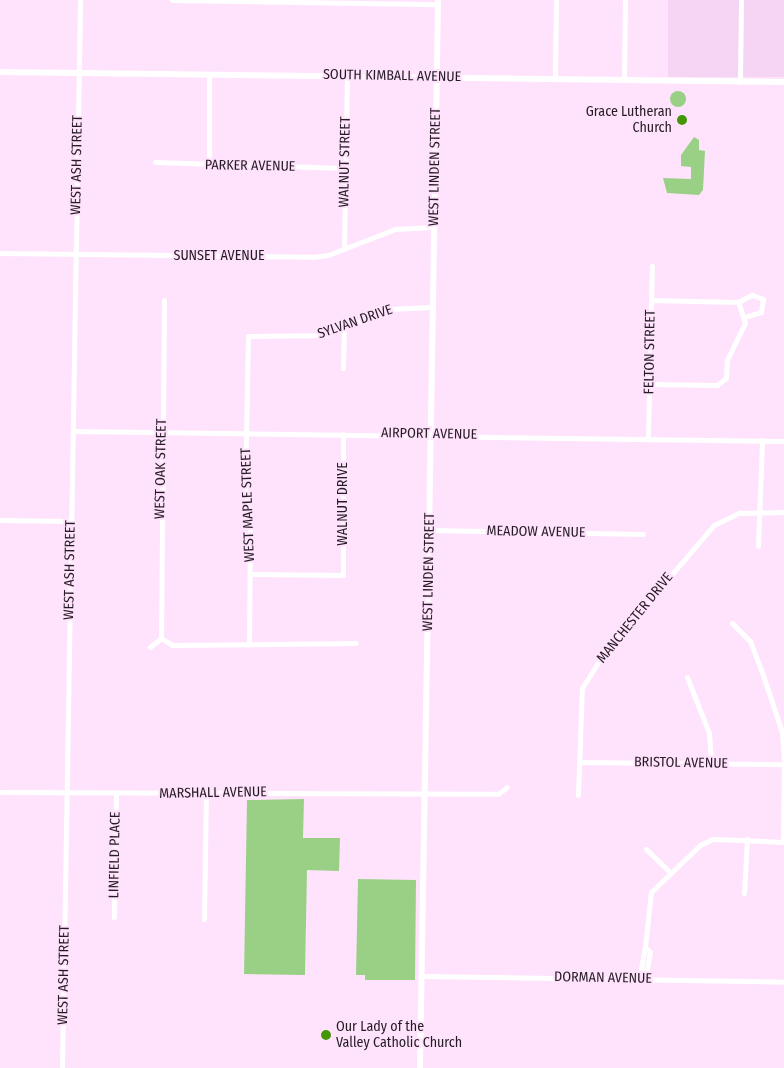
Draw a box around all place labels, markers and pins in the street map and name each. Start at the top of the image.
place label: Grace Lutheran Church [586,104,672,136]
marker: Grace Lutheran Church [676,114,688,126]
place label: Our Lady of the Valley Catholic Church [336,1019,462,1052]
marker: Our Lady of the Valley Catholic Church [320,1029,332,1041]

